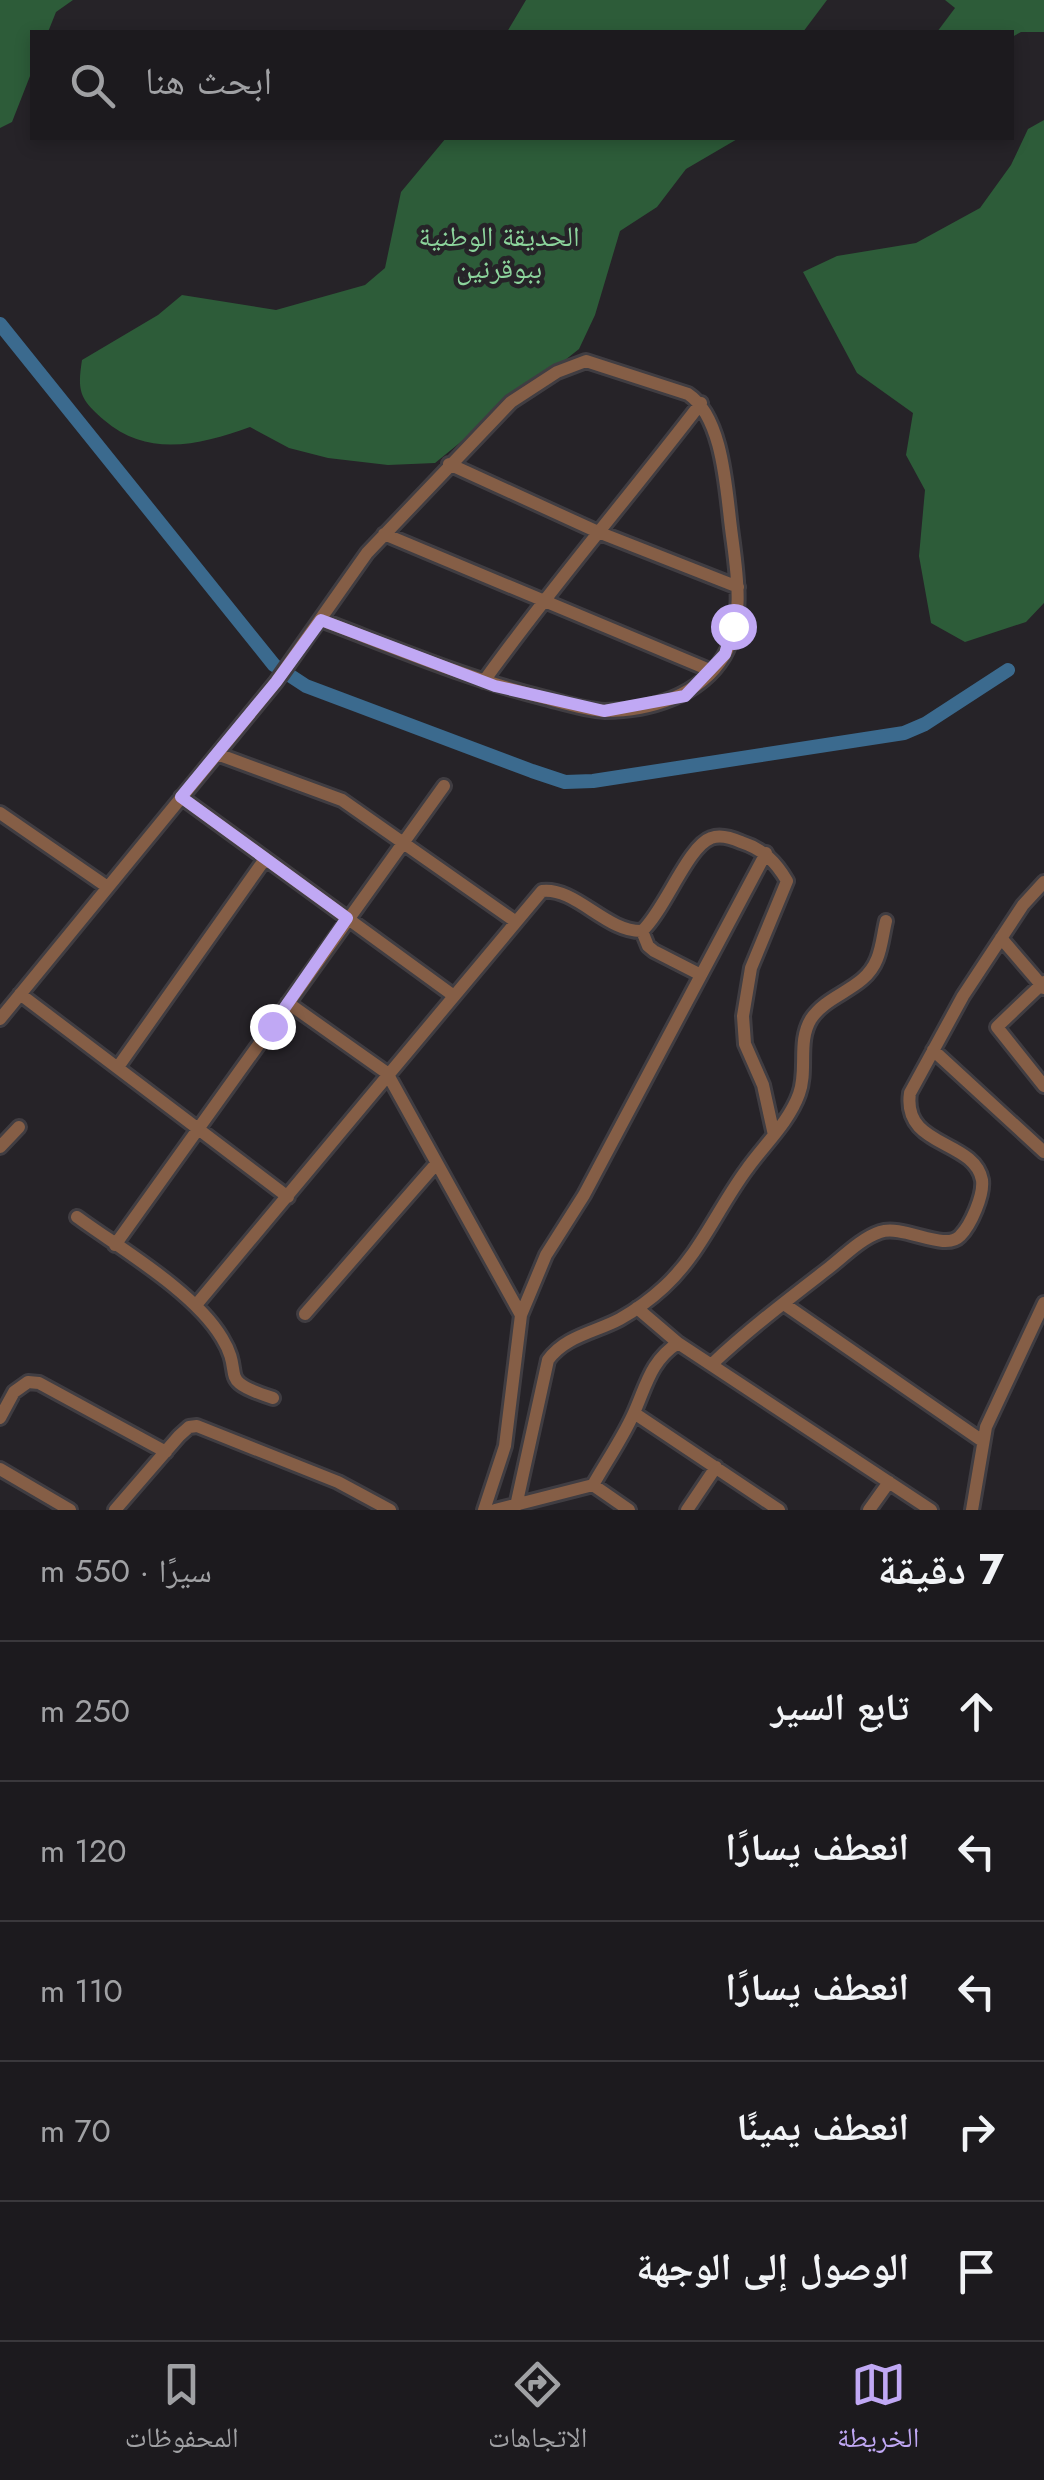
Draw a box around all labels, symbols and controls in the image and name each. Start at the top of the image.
search box [30,30,1014,140]
text: ابحث هنا [145,53,272,108]
icon: search [65,58,120,113]
park label: الحديقة الوطنية ببوقرنين [418,216,580,289]
route start [711,604,757,650]
route end [250,1004,296,1050]
text: 7 دقيقة [878,1539,1004,1600]
text: سيرًا · 550 m [40,1548,212,1594]
text: تابع السير [771,1679,909,1734]
icon: ahead [949,1684,1004,1739]
text: 250 m [40,1688,130,1734]
text: انعطف يسارًا [725,1819,909,1874]
icon: left [949,1824,1004,1879]
text: 120 m [40,1828,126,1874]
text: انعطف يسارًا [725,1959,909,2014]
icon: left [949,1964,1004,2019]
text: 110 m [40,1968,123,2014]
text: انعطف يمينًا [736,2099,909,2154]
icon: right [949,2104,1004,2159]
text: 70 m [40,2108,111,2154]
text: الوصول إلى الوجهة [636,2239,909,2294]
icon: arrive [949,2244,1004,2299]
tab: المحفوظات [125,2357,239,2465]
tab: الاتجاهات [488,2357,587,2465]
tab: الخريطة [837,2357,919,2465]

